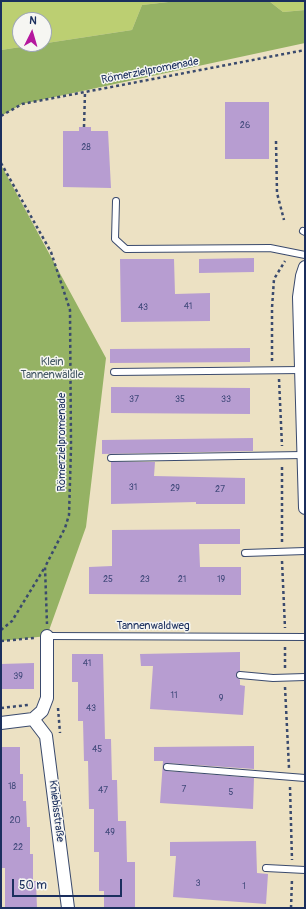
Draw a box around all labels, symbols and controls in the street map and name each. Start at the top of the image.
north arrow [12,12,52,52]
text: N [29,14,37,27]
street label: Römerzielpromenade [100,55,200,87]
house number: 26 [240,121,250,131]
house number: 28 [81,143,91,153]
house number: 41 [184,302,192,312]
house number: 43 [138,303,148,313]
park label: Klein Tannenwäldle [21,355,83,381]
street label: Römerzielpromenade [55,393,69,491]
house number: 37 [129,395,139,405]
house number: 35 [175,395,185,405]
house number: 33 [221,395,231,405]
house number: 31 [129,483,137,493]
house number: 29 [170,484,180,494]
house number: 27 [215,485,225,495]
house number: 25 [103,575,113,585]
house number: 23 [140,575,150,585]
house number: 21 [178,575,186,585]
house number: 19 [217,575,225,585]
street label: Tannenwaldweg [116,619,190,633]
house number: 41 [83,659,91,669]
house number: 39 [13,672,23,682]
house number: 11 [170,691,178,701]
house number: 9 [219,694,223,704]
house number: 43 [86,704,96,714]
house number: 45 [92,745,102,755]
street label: Kniebisstraße [46,779,66,843]
house number: 18 [8,782,16,792]
house number: 7 [182,785,186,795]
house number: 47 [98,786,108,796]
house number: 5 [229,788,233,798]
house number: 20 [9,816,21,826]
house number: 49 [105,828,115,838]
house number: 22 [13,843,23,853]
scale bar [14,871,124,897]
text: 50 m [19,878,47,893]
house number: 3 [195,879,201,889]
house number: 1 [242,882,246,892]

